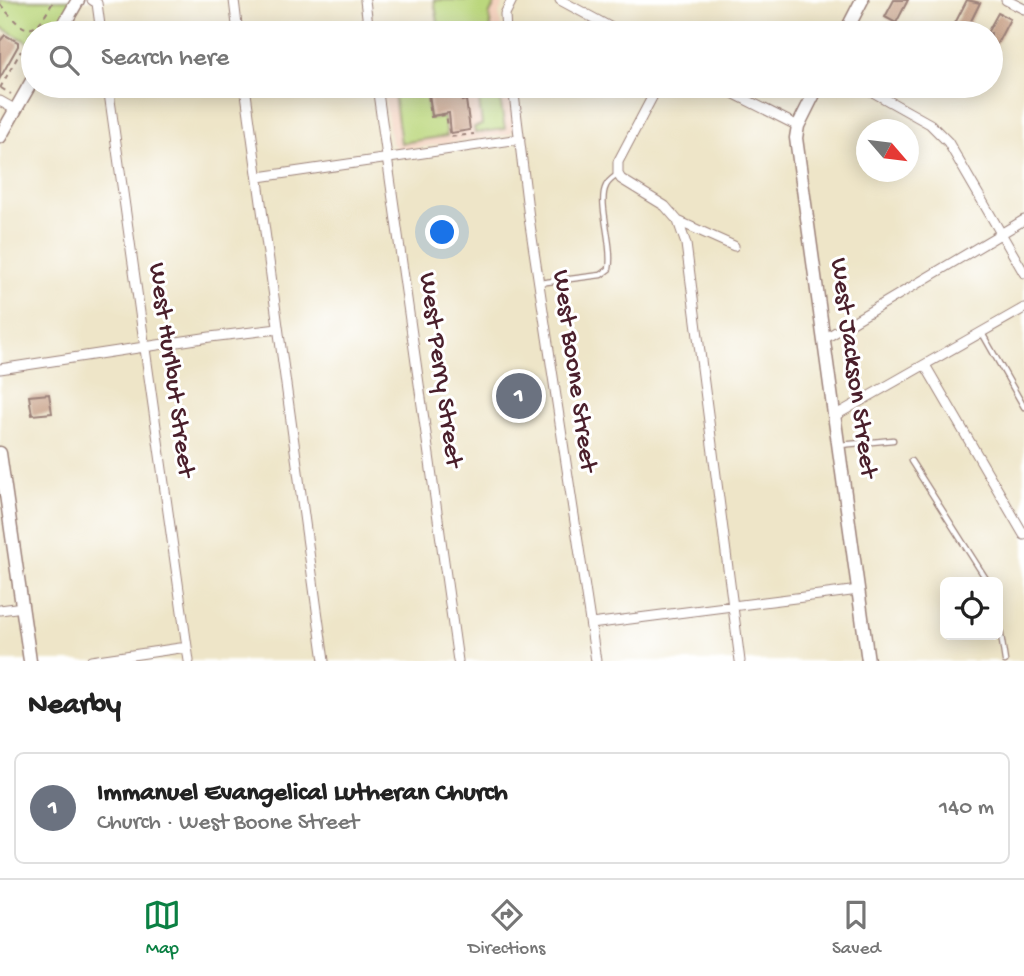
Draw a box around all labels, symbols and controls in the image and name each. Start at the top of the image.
search box [21,21,1003,98]
icon: search [45,41,83,79]
text: Search here [101,44,229,75]
north arrow [856,119,919,182]
your location [425,215,459,249]
street label: West Jackson Street [821,256,883,482]
street label: West Hurlbut Street [140,261,201,481]
street label: West Boone Street [543,268,603,476]
street label: West Perry Street [410,271,468,472]
pin: 1 [496,370,542,422]
map controls [940,577,1003,640]
button: locate [940,577,1003,640]
text: Nearby [28,689,121,724]
text: Immanuel Evangelical Lutheran Church [97,779,508,810]
text: 1 [48,795,58,822]
text: 140 m [939,795,994,822]
text: Church · West Boone Street [97,810,359,837]
tab: Map [143,896,181,961]
tab: Directions [468,896,545,961]
tab: Saved [832,896,881,961]

